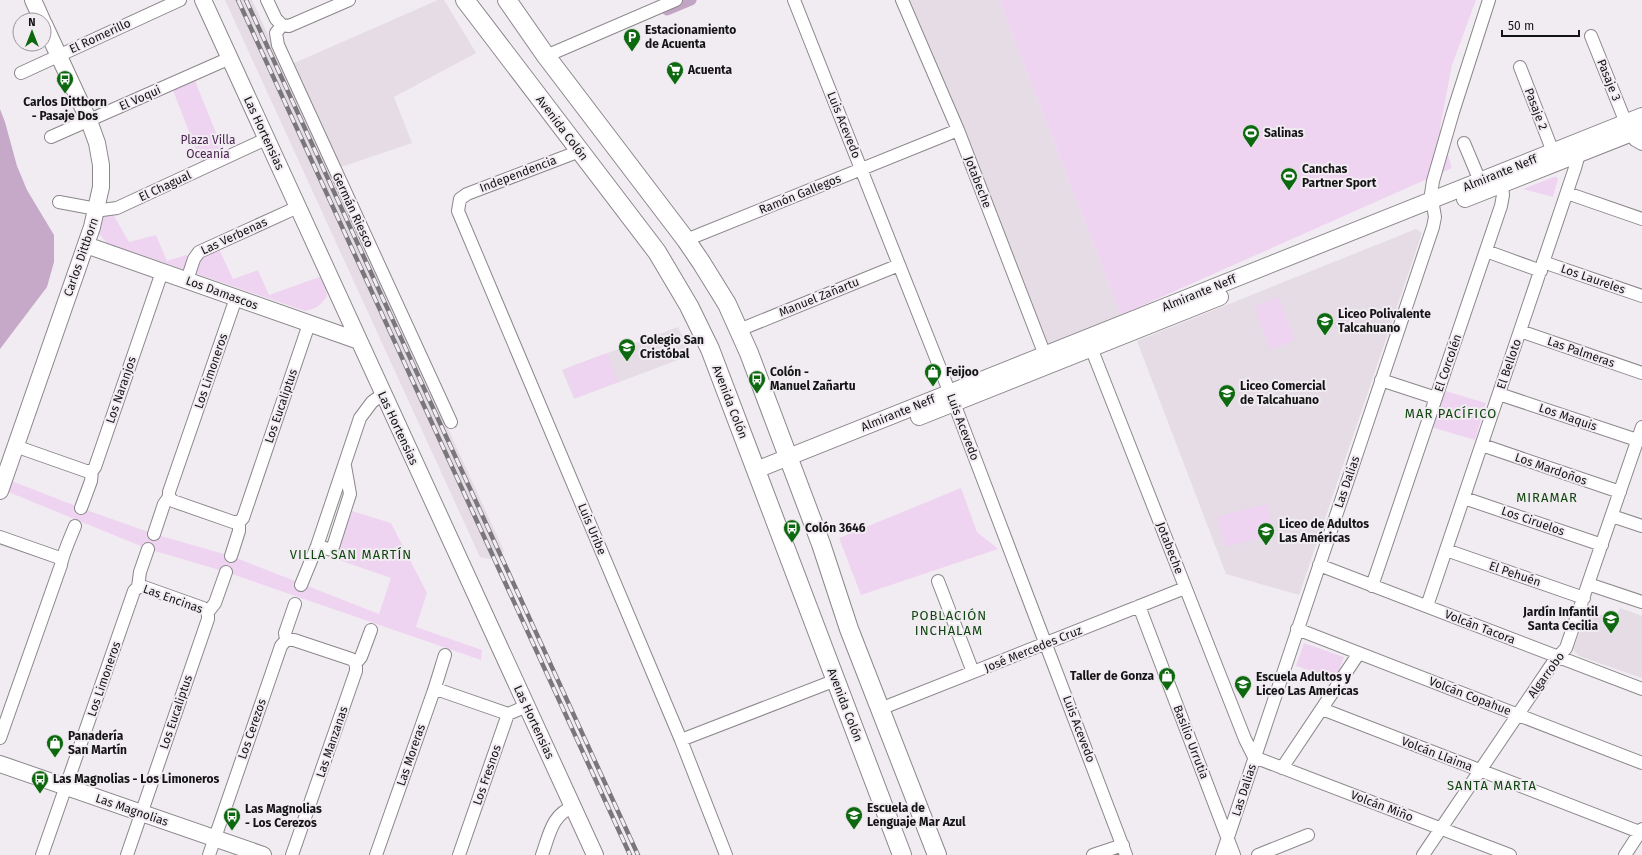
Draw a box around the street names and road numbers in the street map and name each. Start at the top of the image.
street label: El Romerillo [67,16,133,56]
street label: Pasaje 3 [1594,57,1624,103]
street label: El Voqui [117,83,163,113]
street label: Pasaje 2 [1522,86,1550,132]
street label: Luis Acevedo [824,90,864,160]
street label: Avenida Colón [533,93,591,163]
street label: Las Hortensias [241,94,287,172]
street label: Almirante Neff [1461,151,1540,194]
street label: Independencia [477,153,559,195]
street label: Jotabeche [962,154,994,210]
street label: El Chagual [137,168,194,204]
street label: Germán Riesco [330,170,376,250]
street label: Ramón Gallegos [757,171,843,217]
street label: Las Verbenas [199,214,270,257]
street label: Carlos Dittborn [61,216,101,298]
street label: Los Laureles [1559,261,1627,297]
street label: Almirante Neff [1160,271,1239,314]
street label: Los Damascos [184,273,260,313]
street label: Manuel Zañartu [777,275,861,319]
street label: Los Limoneros [192,331,231,410]
street label: El Corcolén [1432,332,1464,394]
street label: Las Palmeras [1545,334,1617,370]
street label: El Belloto [1494,337,1524,391]
street label: Los Naranjos [103,354,139,425]
street label: Avenida Colón [710,363,750,441]
street label: Los Eucaliptus [262,367,300,445]
street label: Las Hortensias [375,389,421,467]
street label: Almirante Neff [859,391,938,434]
street label: Luis Acevedo [944,392,982,462]
street label: Los Maquis [1537,401,1599,434]
street label: Los Mardoños [1513,450,1589,488]
street label: Las Dalias [1332,454,1363,510]
street label: Luis Uribe [575,501,609,557]
street label: Los Ciruelos [1500,504,1567,538]
street label: Jotabeche [1154,520,1186,576]
street label: El Pehuén [1487,559,1543,589]
street label: Las Encinas [141,582,205,616]
street label: Volcán Tacora [1443,607,1517,647]
street label: José Mercedes Cruz [982,623,1084,675]
street label: Los Limoneros [85,639,124,718]
street label: Algarrobo [1525,649,1567,701]
street label: Avenida Colón [825,666,865,744]
street label: Los Eucaliptus [157,673,195,751]
street label: Volcán Copahue [1427,674,1513,718]
street label: Las Hortensias [511,683,557,761]
street label: Luis Acevedo [1060,694,1098,764]
street label: Los Cerezos [235,697,269,761]
street label: Basilio Urrutia [1170,703,1212,781]
street label: Las Manzanas [313,704,351,780]
street label: Las Moreras [394,722,428,788]
street label: Volcán Llaima [1399,734,1475,774]
street label: Los Fresnos [470,743,504,807]
street label: Las Dalias [1229,762,1259,818]
street label: Volcán Miño [1349,788,1415,824]
street label: Las Magnolias [94,791,171,829]

